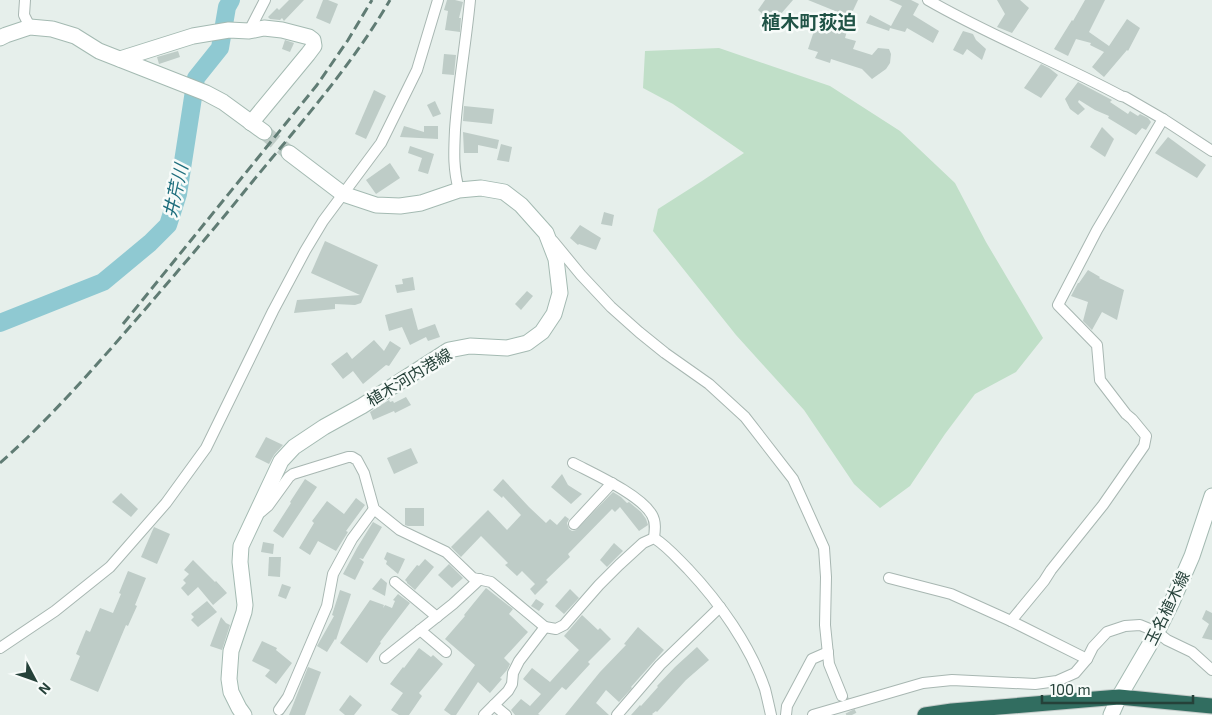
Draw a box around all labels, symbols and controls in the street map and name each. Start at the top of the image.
district label: 植木町荻迫 [761,10,857,33]
water label: 井芹川 [158,160,192,220]
street label: 植木河内港線 [363,344,455,409]
street label: 玉名植木線 [1140,568,1193,648]
north arrow [10,655,60,705]
scale bar [1042,672,1193,704]
text: N [35,679,55,698]
text: 100 m [1050,680,1091,698]

